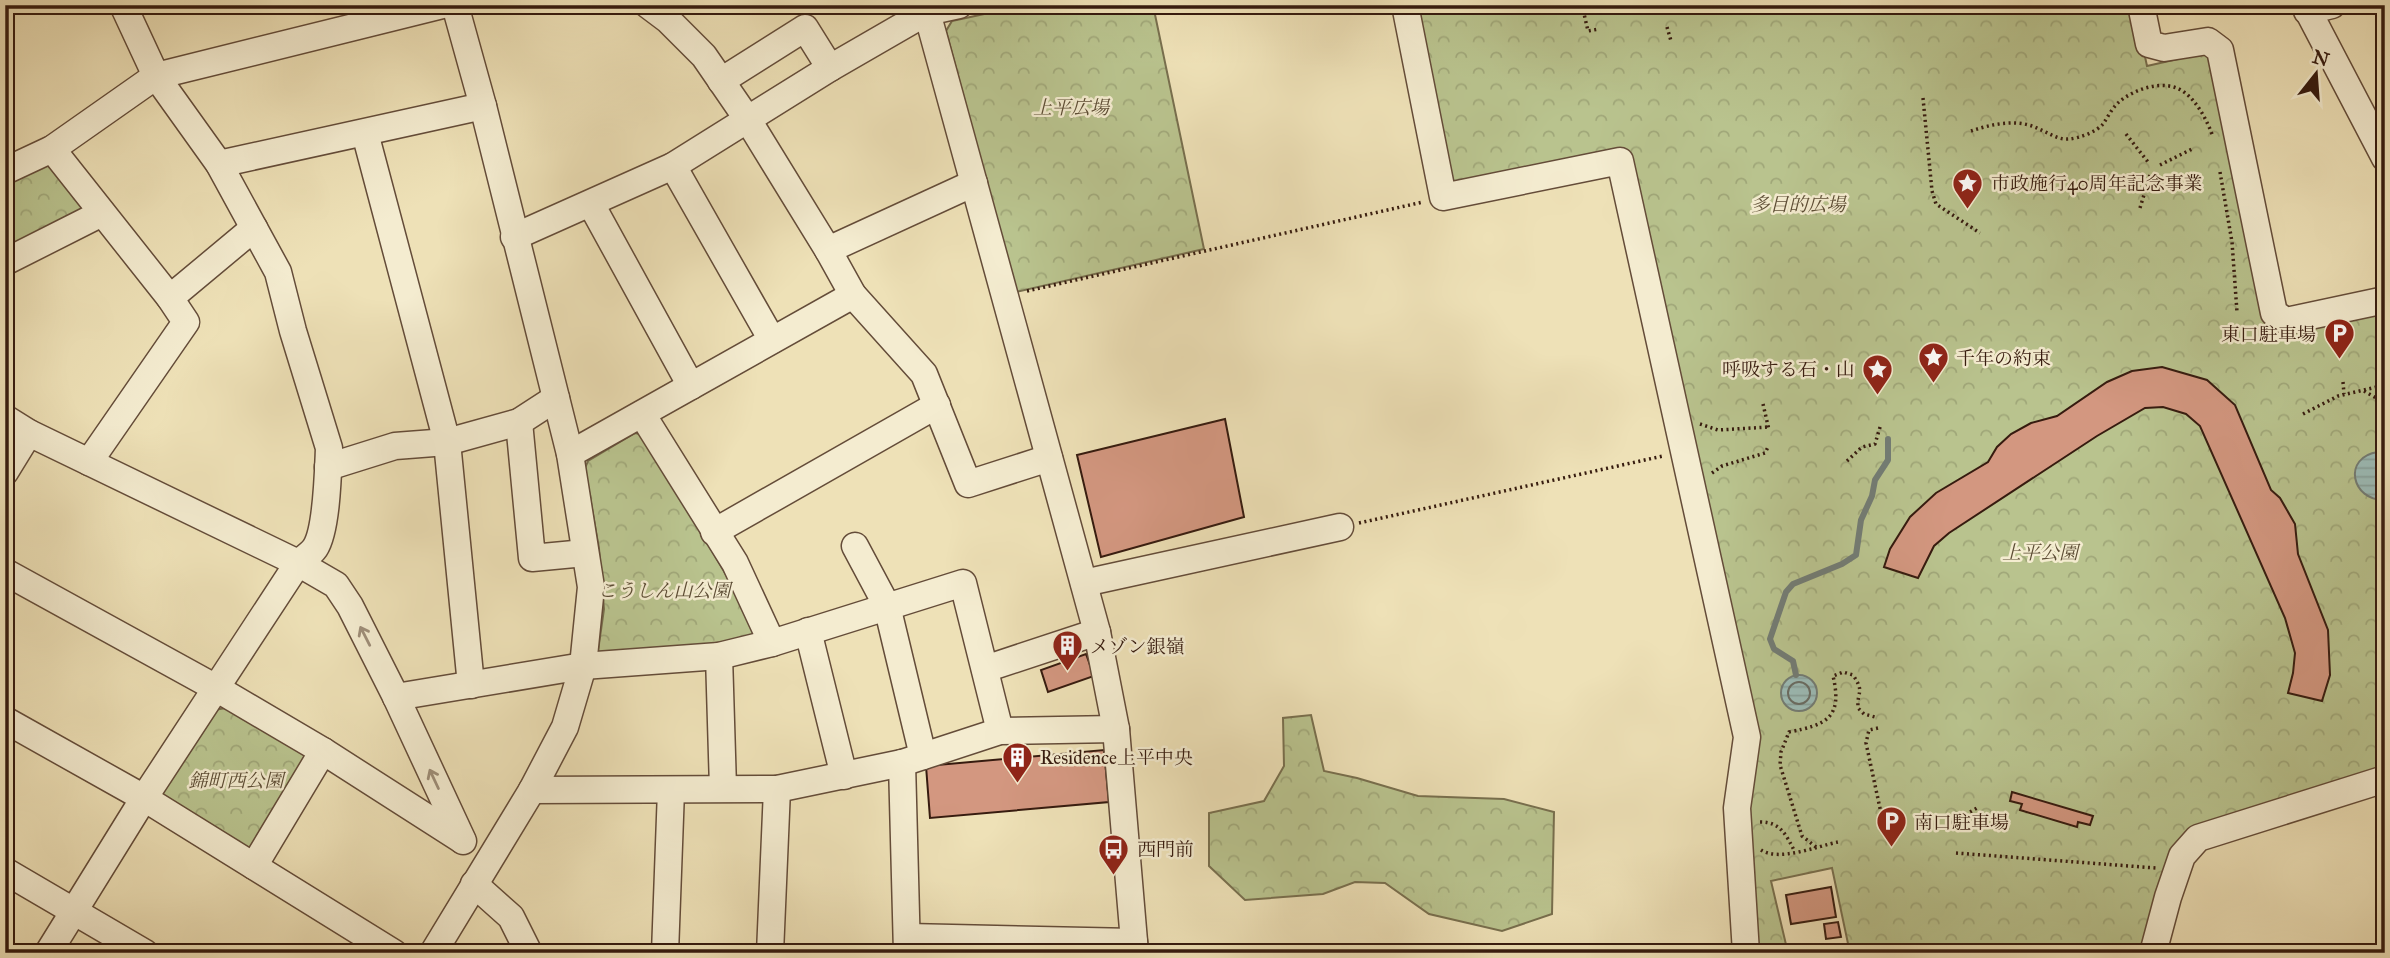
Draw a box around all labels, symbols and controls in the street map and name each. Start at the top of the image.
north arrow [2282,38,2352,108]
text: N [2310,45,2332,72]
park label: 上平広場 [1033,96,1111,119]
place icon: 市政施行40周年記念事業 [1951,166,1985,210]
place label: 市政施行40周年記念事業 [1991,172,2203,195]
park label: 多目的広場 [1750,193,1847,216]
parking icon: 東口駐車場 [2322,317,2356,361]
place label: 東口駐車場 [2221,323,2316,346]
place icon: 千年の約束 [1916,341,1950,385]
place label: 千年の約束 [1956,347,2051,370]
place icon: 呼吸する石・山 [1861,352,1895,396]
place label: 呼吸する石・山 [1722,358,1855,381]
park label: 上平公園 [2002,541,2081,564]
park label: こうしん山公園 [597,579,733,602]
one-way arrow [358,626,371,647]
building icon: メゾン銀嶺 [1050,629,1084,673]
place label: メゾン銀嶺 [1090,635,1184,658]
building icon: Residence上平中央 [1000,740,1034,784]
place label: Residence上平中央 [1040,746,1193,769]
park label: 錦町西公園 [188,769,286,792]
one-way arrow [427,769,440,790]
parking icon: 南口駐車場 [1874,805,1908,849]
place label: 南口駐車場 [1914,811,2009,834]
bus stop icon: 西門前 [1097,832,1131,876]
place label: 西門前 [1137,838,1194,861]

